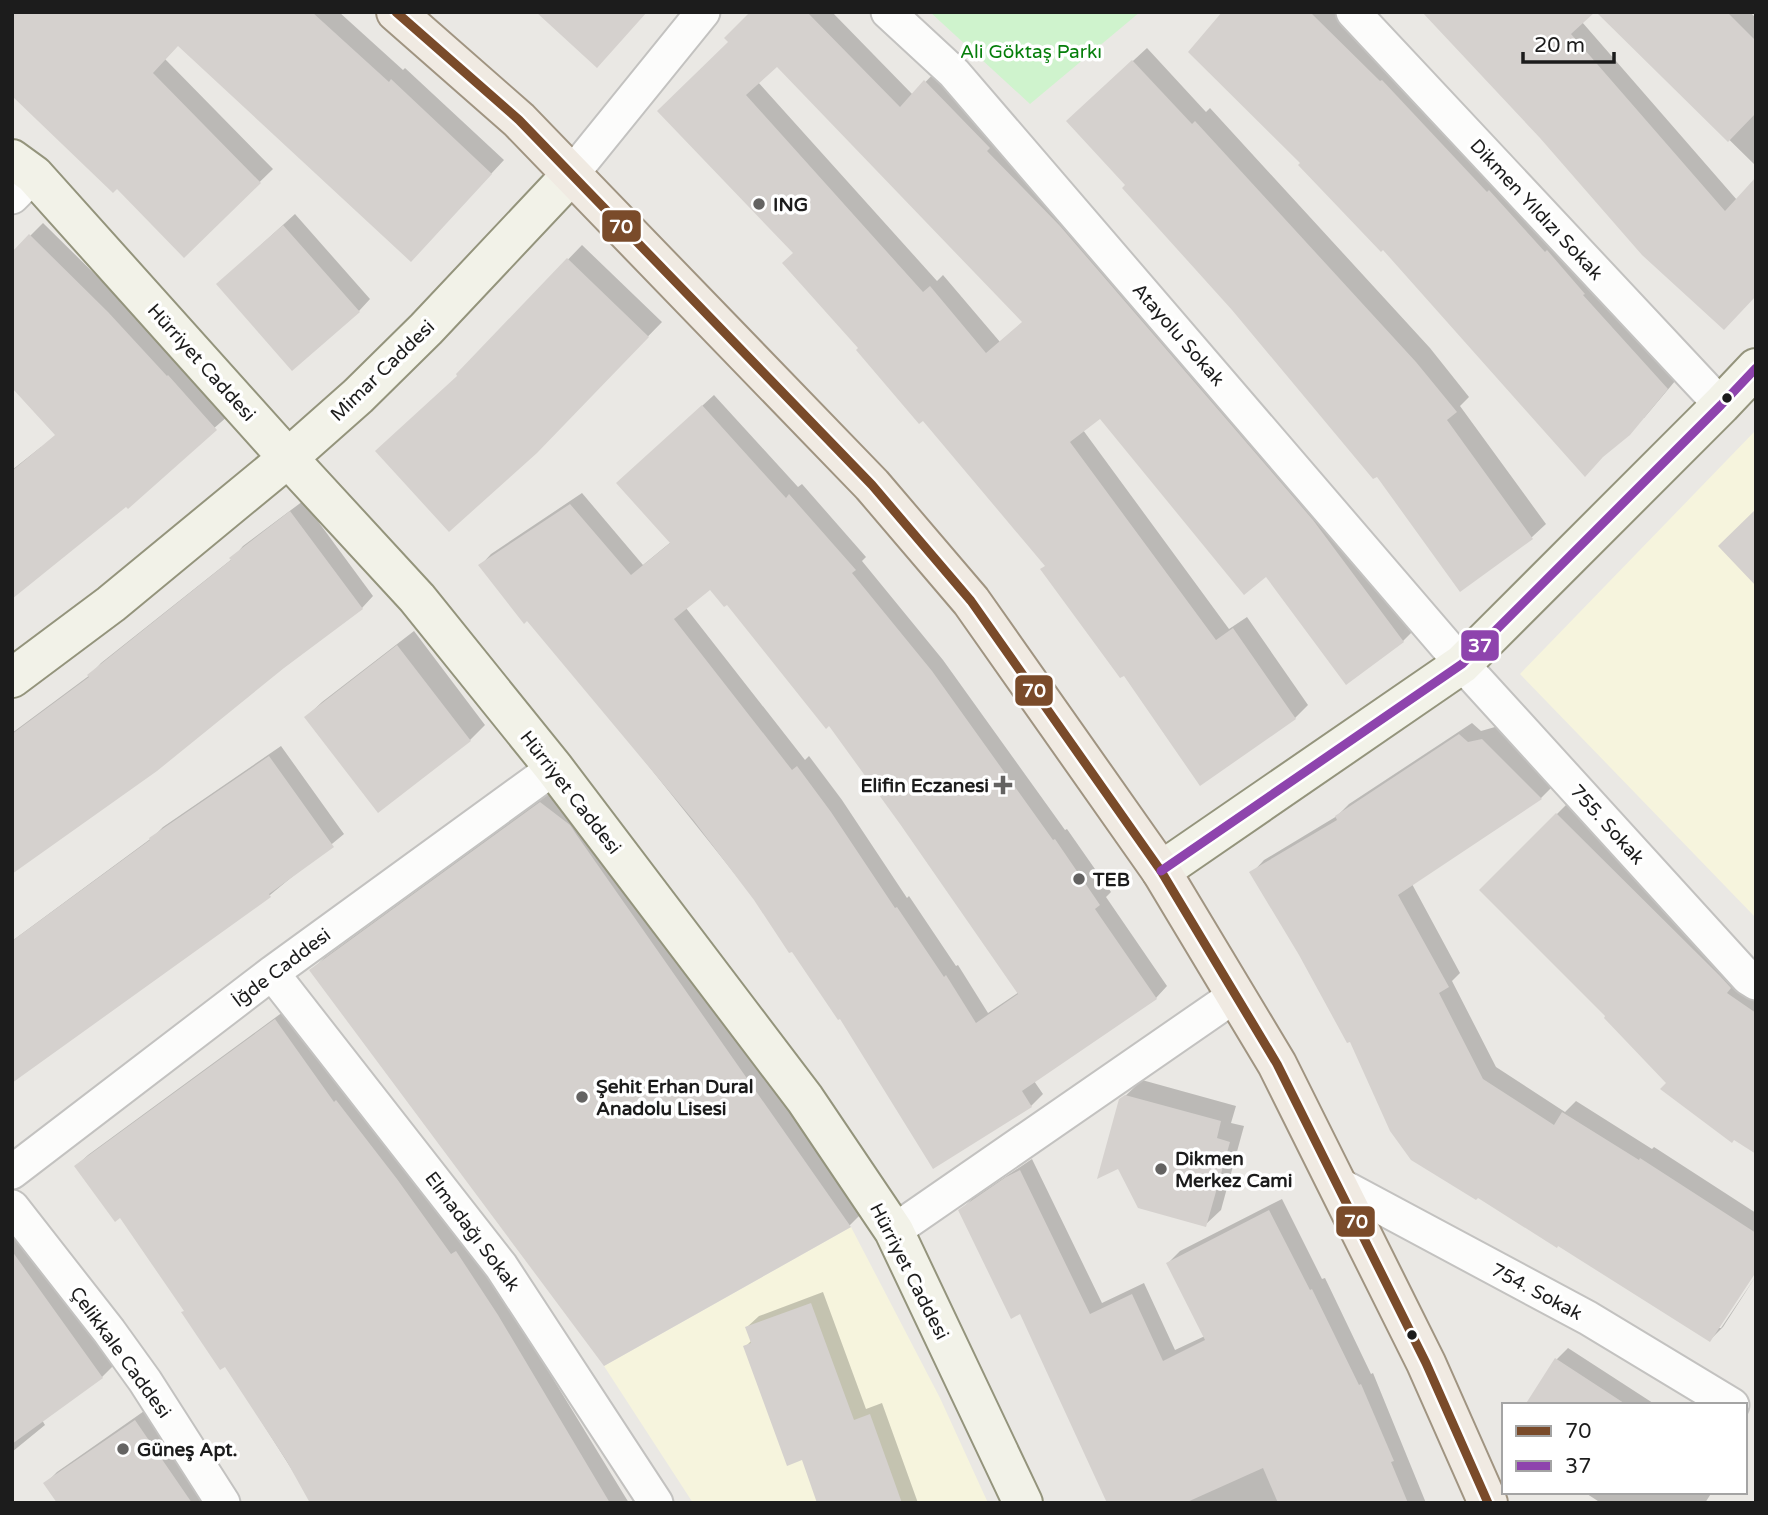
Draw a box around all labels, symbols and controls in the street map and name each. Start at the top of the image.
scale bar [1523,21,1614,65]
text: 20 m [1534,33,1585,58]
park label: Ali Göktaş Parkı [960,41,1102,63]
street label: Dikmen Yıldızı Sokak [1465,135,1607,285]
place label: ING [773,194,808,216]
marker: ING [751,196,767,212]
line badge: 70 [601,209,642,243]
text: 70 [609,216,633,238]
street label: Atayolu Sokak [1128,279,1229,390]
street label: Hürriyet Caddesi [143,299,260,426]
street label: Mimar Caddesi [326,316,439,426]
unlabelled marker [1720,391,1734,405]
line badge: 37 [1460,629,1500,662]
text: 37 [1468,635,1492,657]
line badge: 70 [1014,674,1054,707]
text: 70 [1022,680,1046,702]
street label: Hürriyet Caddesi [515,727,625,859]
place label: Elifin Eczanesi [861,775,989,797]
marker: Elifin Eczanesi [995,777,1011,793]
street label: 755. Sokak [1566,780,1649,869]
place label: TEB [1092,869,1130,891]
marker: TEB [1071,871,1087,887]
street label: İğde Caddesi [228,924,335,1012]
place label: Şehit Erhan Dural Anadolu Lisesi [596,1076,753,1120]
marker: Şehit Erhan Dural Anadolu Lisesi [574,1089,590,1105]
place label: Dikmen Merkez Cami [1175,1148,1293,1192]
marker: Dikmen Merkez Cami [1153,1161,1169,1177]
street label: Elmadağı Sokak [420,1168,524,1296]
street label: Hürriyet Caddesi [865,1199,953,1343]
line badge: 70 [1335,1205,1376,1238]
text: 70 [1344,1211,1368,1233]
street label: 754. Sokak [1487,1259,1586,1325]
street label: Çelikkale Caddesi [65,1283,175,1423]
unlabelled marker [1405,1328,1419,1342]
legend [1502,1403,1747,1494]
text: 70 [1565,1419,1591,1444]
place label: Güneş Apt. [137,1439,238,1462]
marker: Güneş Apt. [115,1441,131,1457]
text: 37 [1565,1454,1591,1479]

